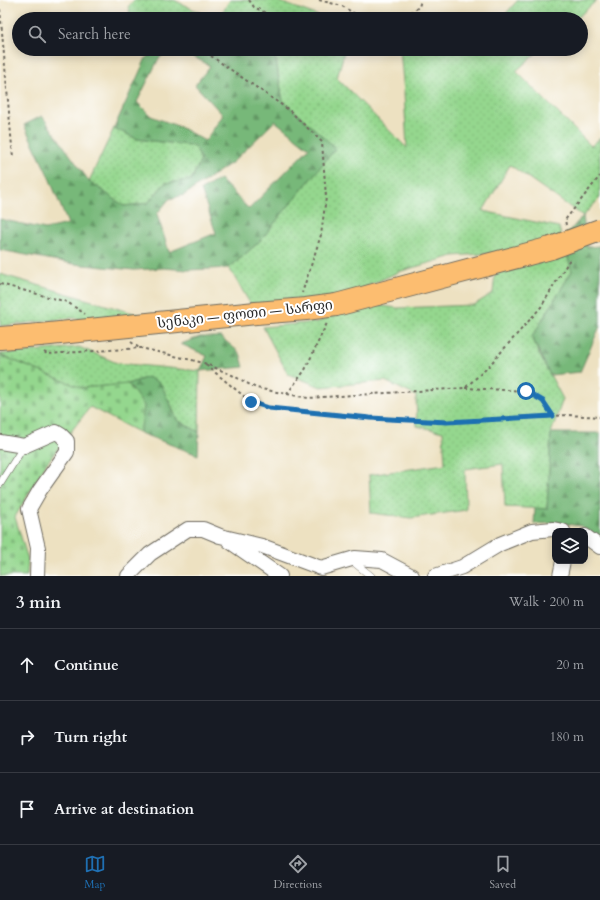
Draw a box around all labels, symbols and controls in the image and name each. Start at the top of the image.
search box [12,12,588,56]
icon: search [26,23,48,45]
text: Search here [58,24,131,44]
street label: სენაკი — ფოთი — სარფი [156,295,334,333]
route start [517,382,535,400]
route end [242,393,260,411]
map controls [552,528,588,564]
button: layers [552,528,588,564]
text: 3 min [16,591,61,614]
text: Walk · 200 m [509,593,584,611]
icon: ahead [16,654,38,676]
text: Continue [54,655,119,675]
text: 20 m [556,656,584,674]
icon: right [16,726,38,748]
text: Turn right [54,727,127,747]
text: 180 m [550,728,584,746]
icon: arrive [16,798,38,820]
text: Arrive at destination [54,799,194,819]
tab: Map [84,853,106,892]
tab: Directions [273,853,322,892]
tab: Saved [490,853,516,892]

